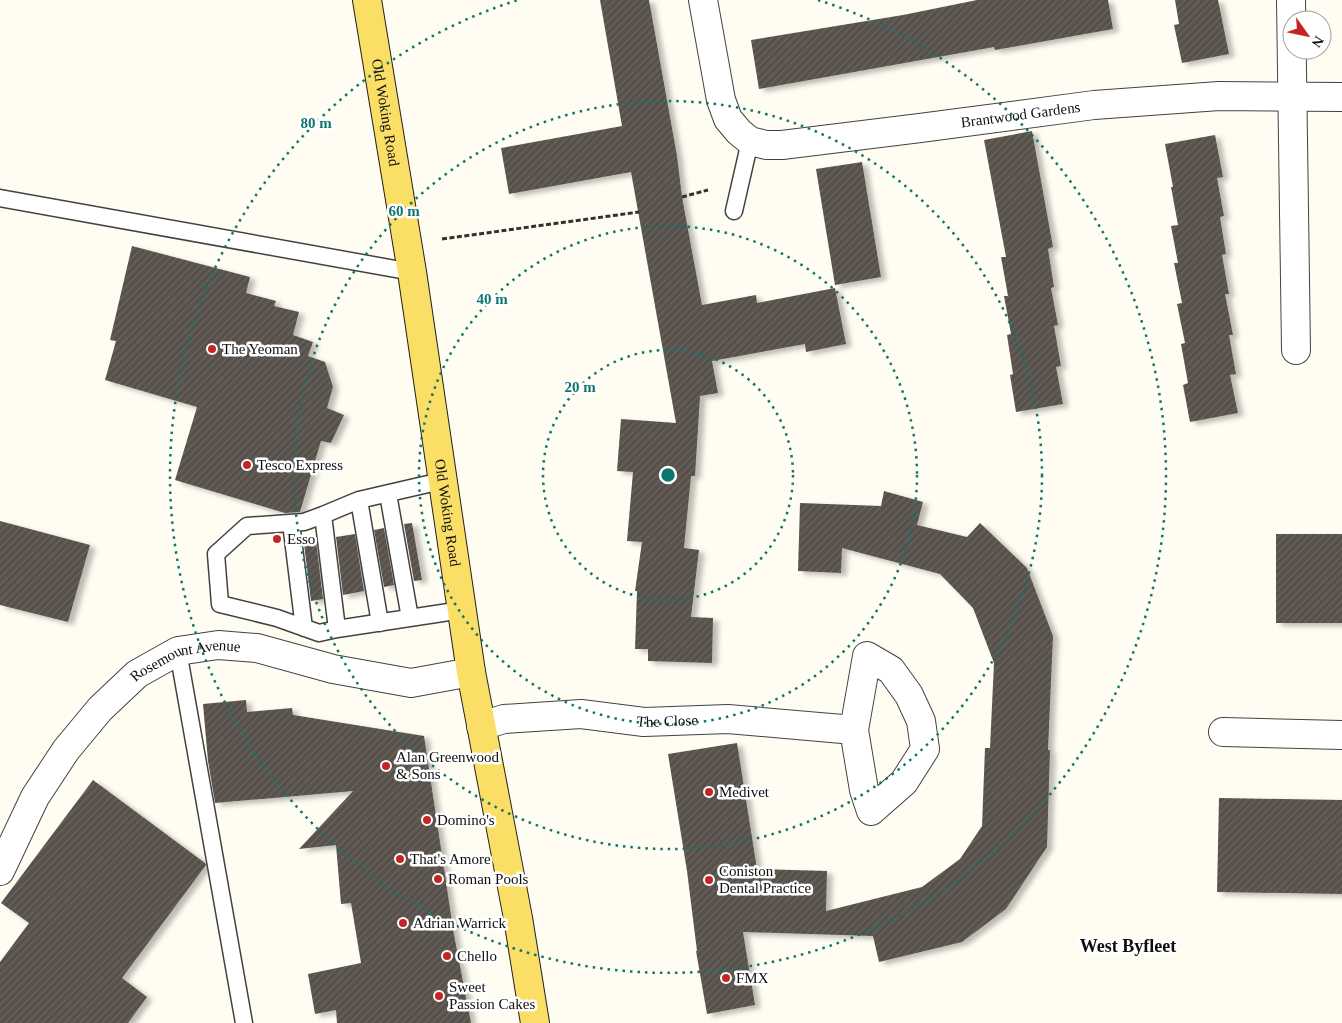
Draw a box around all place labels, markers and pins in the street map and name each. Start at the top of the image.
place label: The Yeoman [222,341,298,357]
marker: The Yeoman [206,343,218,355]
place label: Tesco Express [257,457,343,473]
marker: Tesco Express [241,459,253,471]
centre of rings [659,466,677,484]
place label: Esso [287,531,315,547]
marker: Esso [271,533,283,545]
place label: Alan Greenwood & Sons [396,749,499,782]
marker: Alan Greenwood & Sons [380,760,392,772]
place label: Medivet [719,784,770,800]
marker: Medivet [703,786,715,798]
place label: Domino's [437,812,495,828]
marker: Domino's [421,814,433,826]
place label: That's Amore [410,851,491,867]
marker: That's Amore [394,853,406,865]
place label: Coniston Dental Practice [719,863,811,896]
place label: Roman Pools [448,871,529,887]
marker: Roman Pools [432,873,444,885]
marker: Coniston Dental Practice [703,874,715,886]
place label: Adrian Warrick [413,915,507,931]
marker: Adrian Warrick [397,917,409,929]
place label: Chello [457,948,497,964]
marker: Chello [441,950,453,962]
place label: FMX [736,970,769,986]
marker: FMX [720,972,732,984]
place label: Sweet Passion Cakes [449,979,535,1012]
marker: Sweet Passion Cakes [433,990,445,1002]

